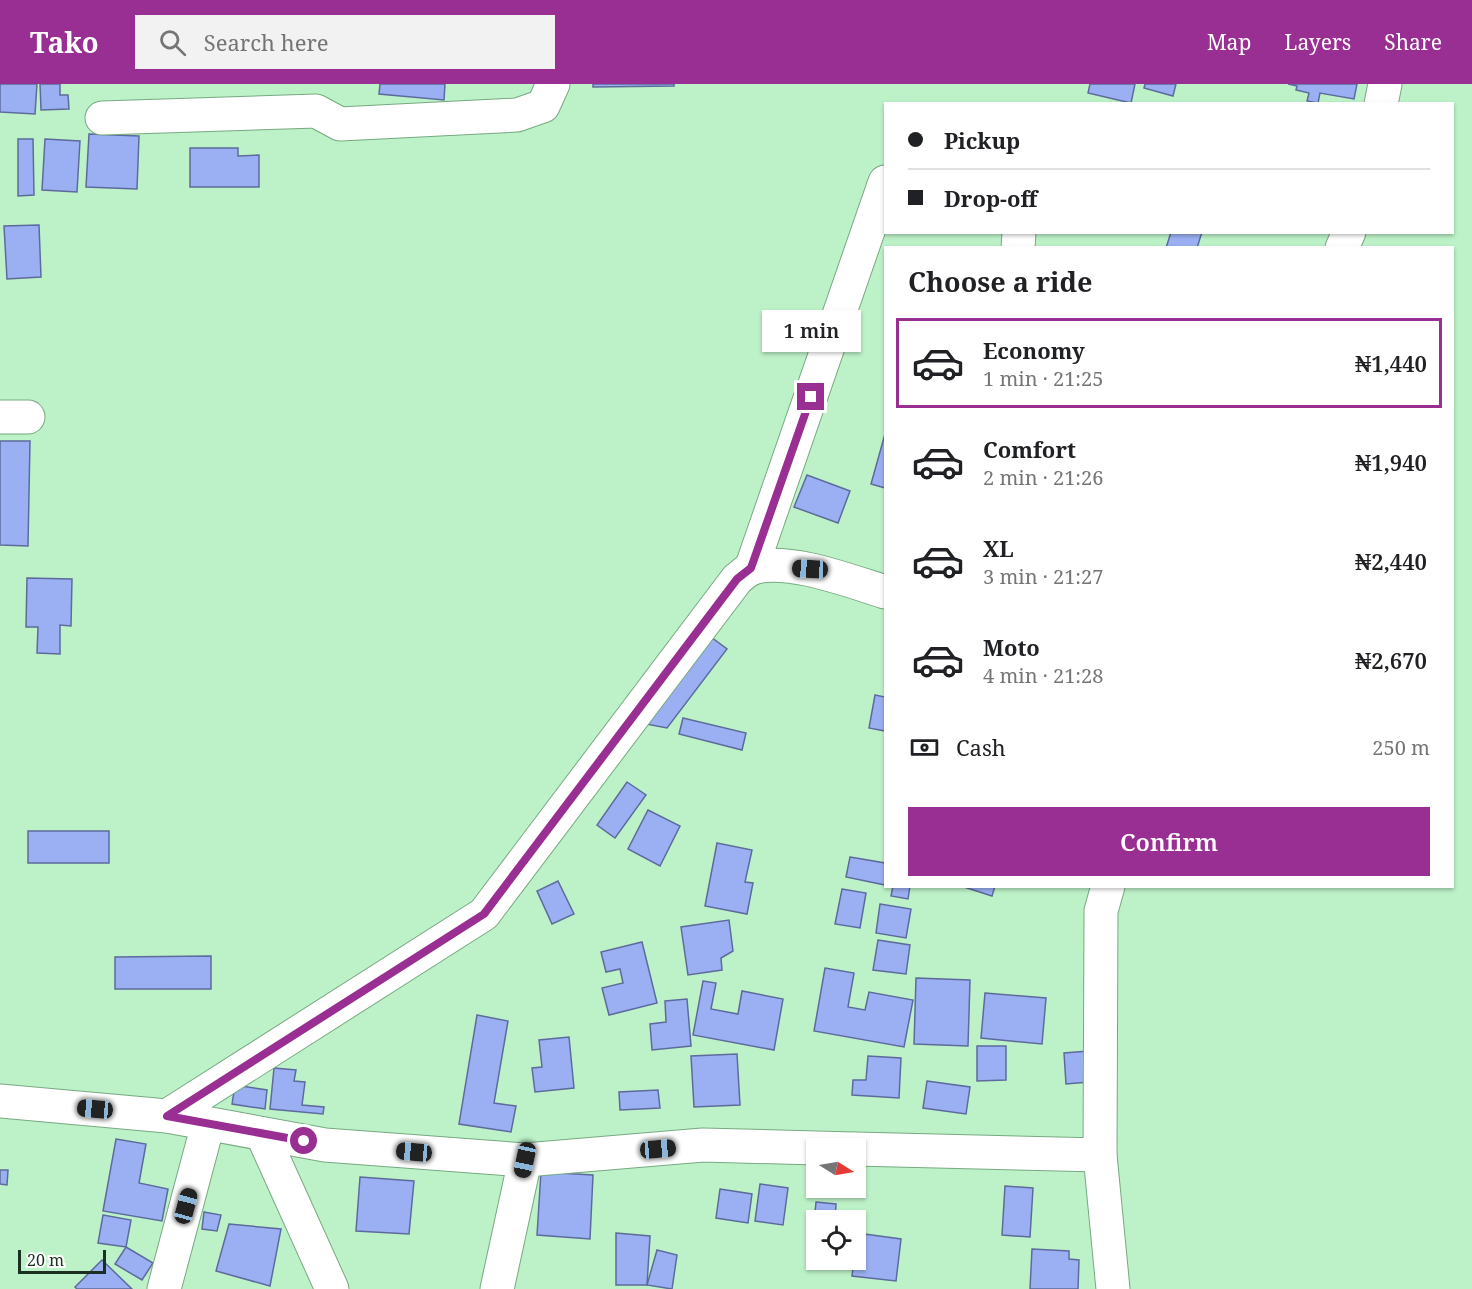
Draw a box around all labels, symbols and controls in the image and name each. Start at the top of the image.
search box [135,15,555,69]
text: Tako [30,23,99,61]
icon: search [156,26,189,59]
text: Search here [204,27,329,57]
text: Map [1207,28,1251,56]
text: Layers [1284,28,1351,56]
text: Share [1384,28,1442,56]
text: Pickup [944,125,1020,155]
text: Drop-off [944,183,1037,213]
text: Choose a ride [908,263,1093,300]
callout: 1 min [762,310,860,352]
text: 1 min [784,317,839,344]
text: Economy [983,335,1085,365]
icon: car [911,336,965,390]
text: ₦1,440 [1355,348,1427,378]
text: 1 min · 21:25 [983,365,1103,392]
route end [797,383,824,410]
text: Comfort [983,434,1076,464]
icon: car [911,435,965,489]
text: ₦1,940 [1355,447,1427,477]
text: 2 min · 21:26 [983,464,1103,491]
text: XL [983,533,1014,563]
icon: car [911,534,965,588]
text: ₦2,440 [1355,546,1427,576]
car [792,559,828,579]
text: 3 min · 21:27 [983,563,1103,590]
text: Moto [983,632,1040,662]
icon: car [911,633,965,687]
text: ₦2,670 [1355,645,1427,675]
text: 4 min · 21:28 [983,662,1103,689]
icon: cash [908,731,941,764]
text: Cash [956,732,1006,762]
text: 250 m [1372,734,1430,761]
button: Confirm [908,807,1430,876]
car [76,1098,114,1120]
route start [290,1127,317,1154]
car [639,1138,677,1160]
north arrow [806,1138,866,1198]
map controls [806,1138,866,1270]
car [395,1141,433,1163]
car [512,1141,538,1179]
car [173,1186,199,1226]
button: locate [806,1210,866,1270]
scale bar [18,1247,106,1274]
text: 20 m [27,1249,64,1271]

